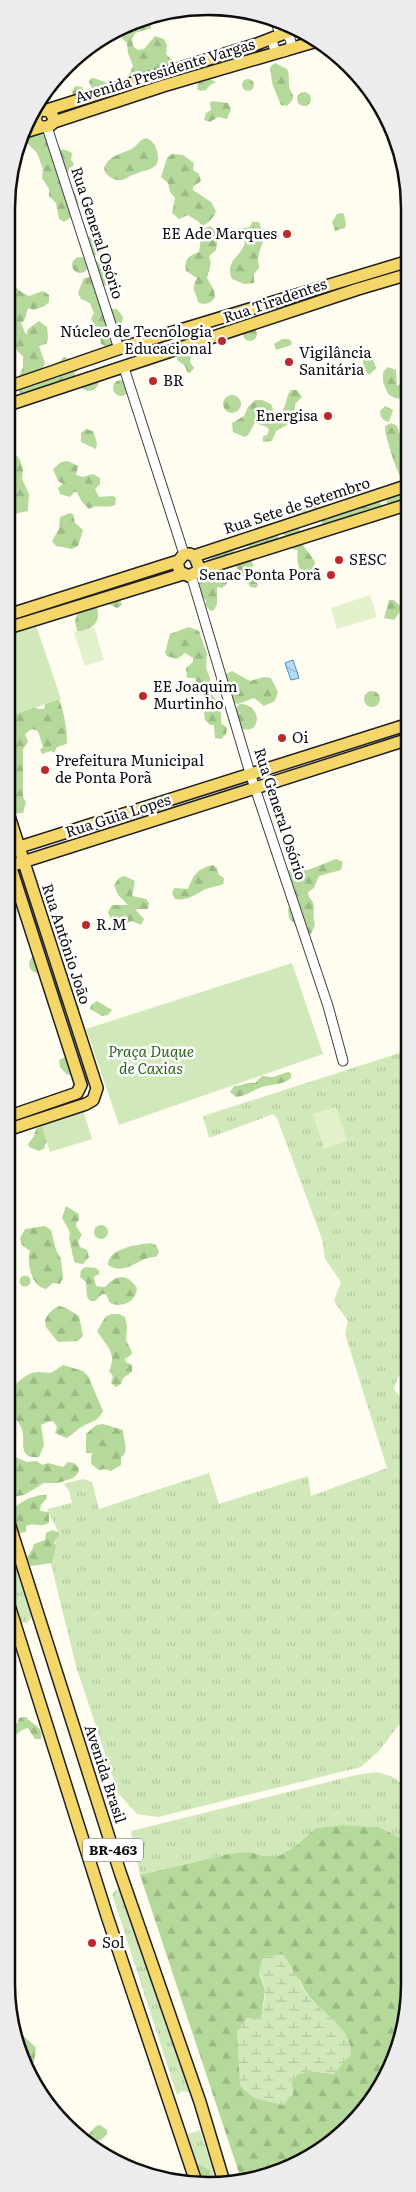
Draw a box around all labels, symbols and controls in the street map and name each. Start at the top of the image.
street label: Avenida Presidente Vargas [72,31,258,108]
street label: Rua General Osório [66,163,131,302]
place label: EE Ade Marques [162,221,277,244]
marker: EE Ade Marques [281,228,293,240]
street label: Rua Tiradentes [220,271,330,328]
place label: Núcleo de Tecnologia Educacional [60,319,213,359]
marker: Núcleo de Tecnologia Educacional [216,335,228,347]
place label: Vigilância Sanitária [299,340,373,380]
marker: Vigilância Sanitária [283,356,295,368]
place label: BR [163,368,184,391]
marker: BR [147,375,159,387]
place label: Energisa [256,403,319,426]
marker: Energisa [322,410,334,422]
street label: Rua Sete de Setembro [220,470,373,539]
place label: SESC [349,547,387,570]
marker: SESC [333,554,345,566]
place label: Senac Ponta Porã [199,562,322,585]
marker: Senac Ponta Porã [325,569,337,581]
place label: EE Joaquim Murtinho [153,674,238,714]
marker: EE Joaquim Murtinho [137,690,149,702]
place label: Oi [292,725,308,748]
marker: Oi [276,732,288,744]
street label: Rua General Osório [249,744,314,883]
place label: Prefeitura Municipal de Ponta Porã [55,748,204,788]
marker: Prefeitura Municipal de Ponta Porã [39,764,51,776]
street label: Rua Guia Lopes [62,787,173,842]
street label: Rua Antônio João [37,880,98,1007]
place label: R.M [96,912,127,935]
marker: R.M [80,919,92,931]
park label: Praça Duque de Caxias [108,1039,194,1079]
street label: Avenida Brasil [80,1721,133,1826]
road number: BR-463 [83,1838,143,1862]
place label: Sol [102,1930,125,1953]
marker: Sol [86,1937,98,1949]

